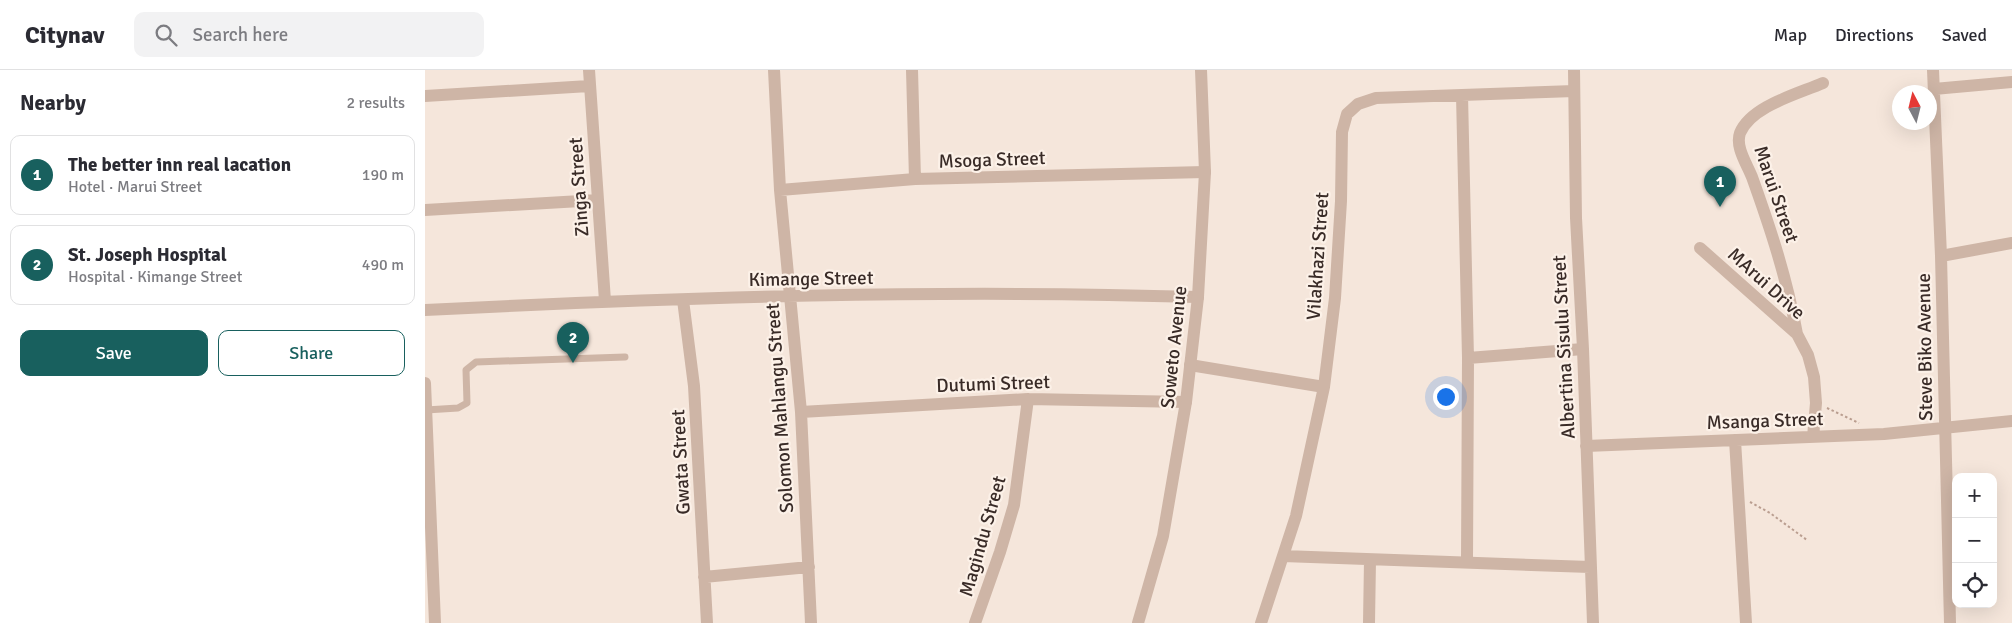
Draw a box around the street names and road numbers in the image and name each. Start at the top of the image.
street label: Zinga Street [564,136,594,237]
street label: Marui Street [1748,143,1804,246]
street label: Msoga Street [938,146,1046,174]
street label: Vilakhazi Street [1302,191,1334,321]
street label: MArui Drive [1723,243,1810,325]
street label: Albertina Sisulu Street [1547,254,1581,439]
street label: Kimange Street [748,266,874,292]
street label: Steve Biko Avenue [1912,273,1938,421]
street label: Soweto Avenue [1156,285,1192,410]
street label: Solomon Mahlangu Street [761,302,799,514]
street label: Dutumi Street [936,370,1051,398]
street label: Msanga Street [1706,407,1824,435]
street label: Gwata Street [666,408,696,515]
street label: Magindu Street [954,473,1012,599]

